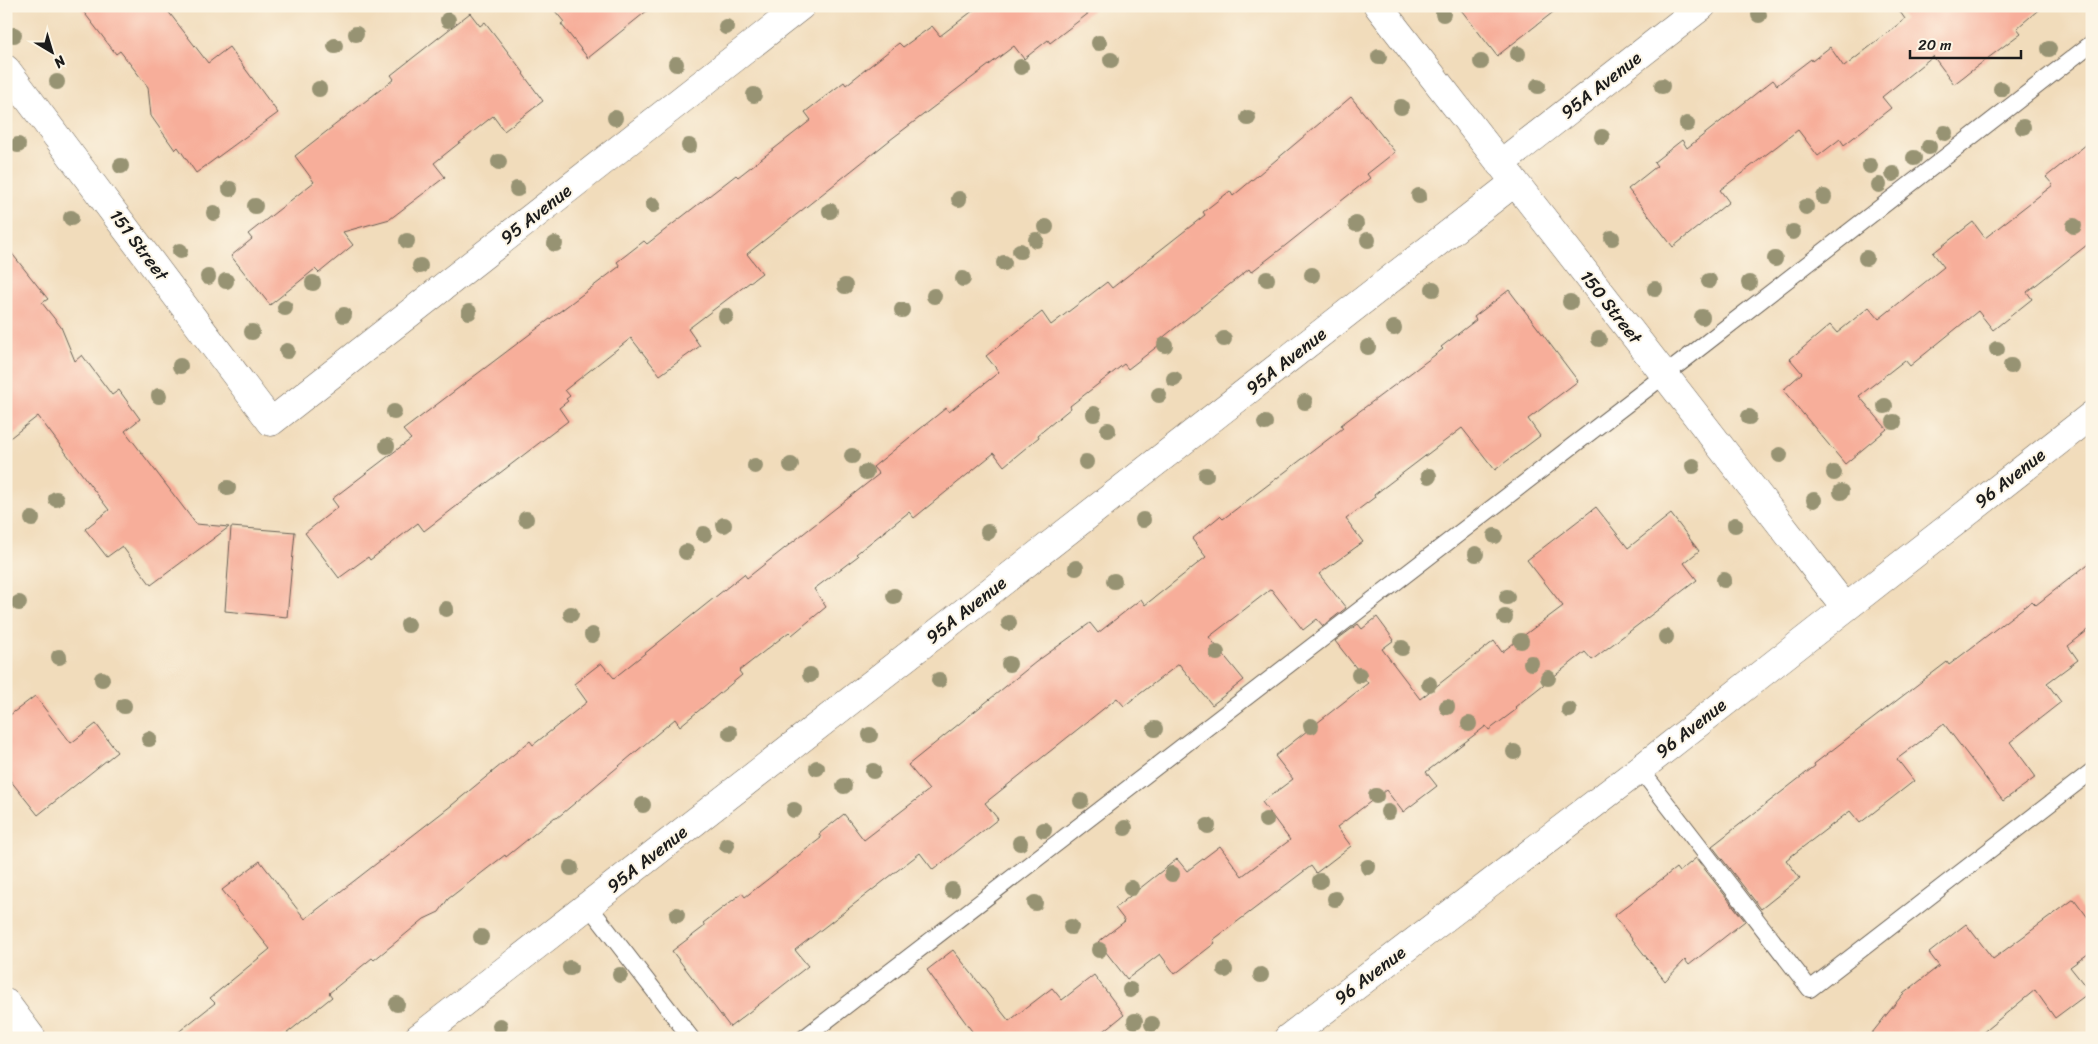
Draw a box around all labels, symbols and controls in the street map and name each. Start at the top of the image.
north arrow [28,28,78,78]
scale bar [1910,28,2022,60]
text: 20 m [1918,32,1952,58]
street label: 95A Avenue [1553,43,1649,127]
text: N [48,48,72,75]
street label: 95 Avenue [493,175,579,253]
street label: 151 Street [101,202,177,289]
street label: 150 Street [1572,263,1651,352]
street label: 95A Avenue [1238,319,1334,403]
street label: 96 Avenue [1967,440,2053,516]
street label: 95A Avenue [918,568,1014,652]
street label: 96 Avenue [1648,690,1734,766]
street label: 95A Avenue [599,817,695,901]
street label: 96 Avenue [1327,937,1413,1013]

